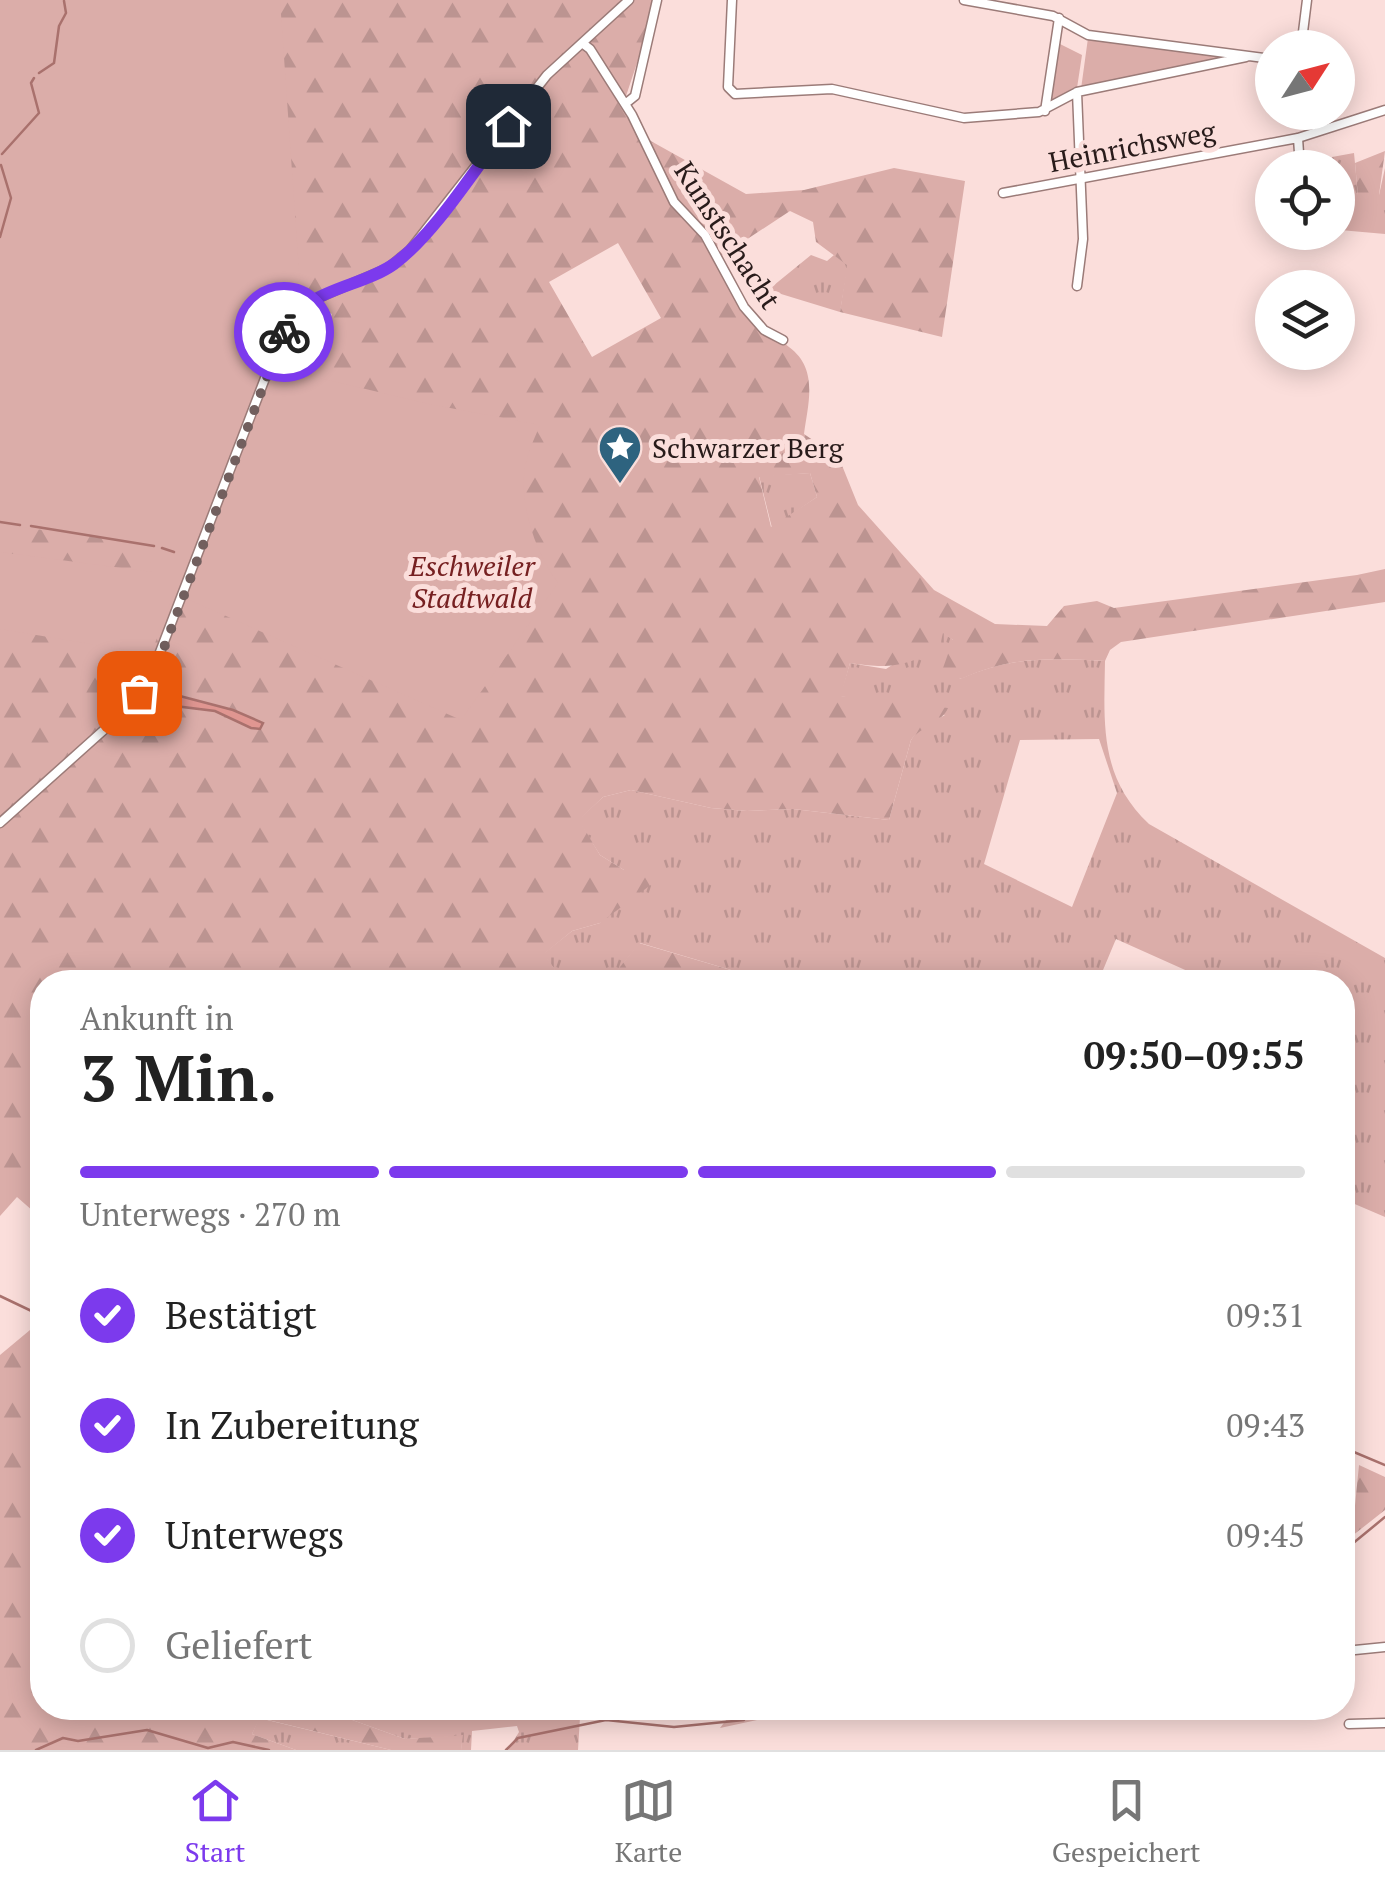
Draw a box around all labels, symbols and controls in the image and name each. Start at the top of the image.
north arrow [1255,30,1355,130]
map controls [1255,30,1355,370]
pin [466,84,551,169]
icon: home [481,99,536,154]
street label: Heinrichsweg [1045,111,1220,180]
button: locate [1255,150,1355,250]
street label: Kunstschacht [666,154,790,316]
button: layers [1255,270,1355,370]
courier [234,282,334,382]
icon: bike [257,305,312,360]
place icon: Schwarzer Berg [597,424,643,485]
place label: Schwarzer Berg [652,429,845,466]
park label: Eschweiler Stadtwald [408,547,536,616]
pin [97,651,182,736]
icon: bag [112,666,167,721]
text: Ankunft in [80,997,234,1039]
text: 09:50–09:55 [1083,1030,1305,1080]
text: 3 Min. [80,1033,277,1120]
text: Unterwegs · 270 m [80,1193,341,1235]
icon: check [80,1288,135,1343]
text: Bestätigt [165,1290,317,1340]
text: 09:31 [1226,1294,1305,1336]
icon: check [80,1398,135,1453]
text: In Zubereitung [165,1400,419,1450]
text: 09:43 [1226,1404,1305,1446]
icon: check [80,1508,135,1563]
text: Unterwegs [165,1510,344,1560]
text: 09:45 [1226,1514,1305,1556]
text: Geliefert [165,1620,312,1670]
tab: Start [185,1773,245,1870]
tab: Karte [615,1773,682,1870]
tab: Gespeichert [1052,1773,1200,1870]

